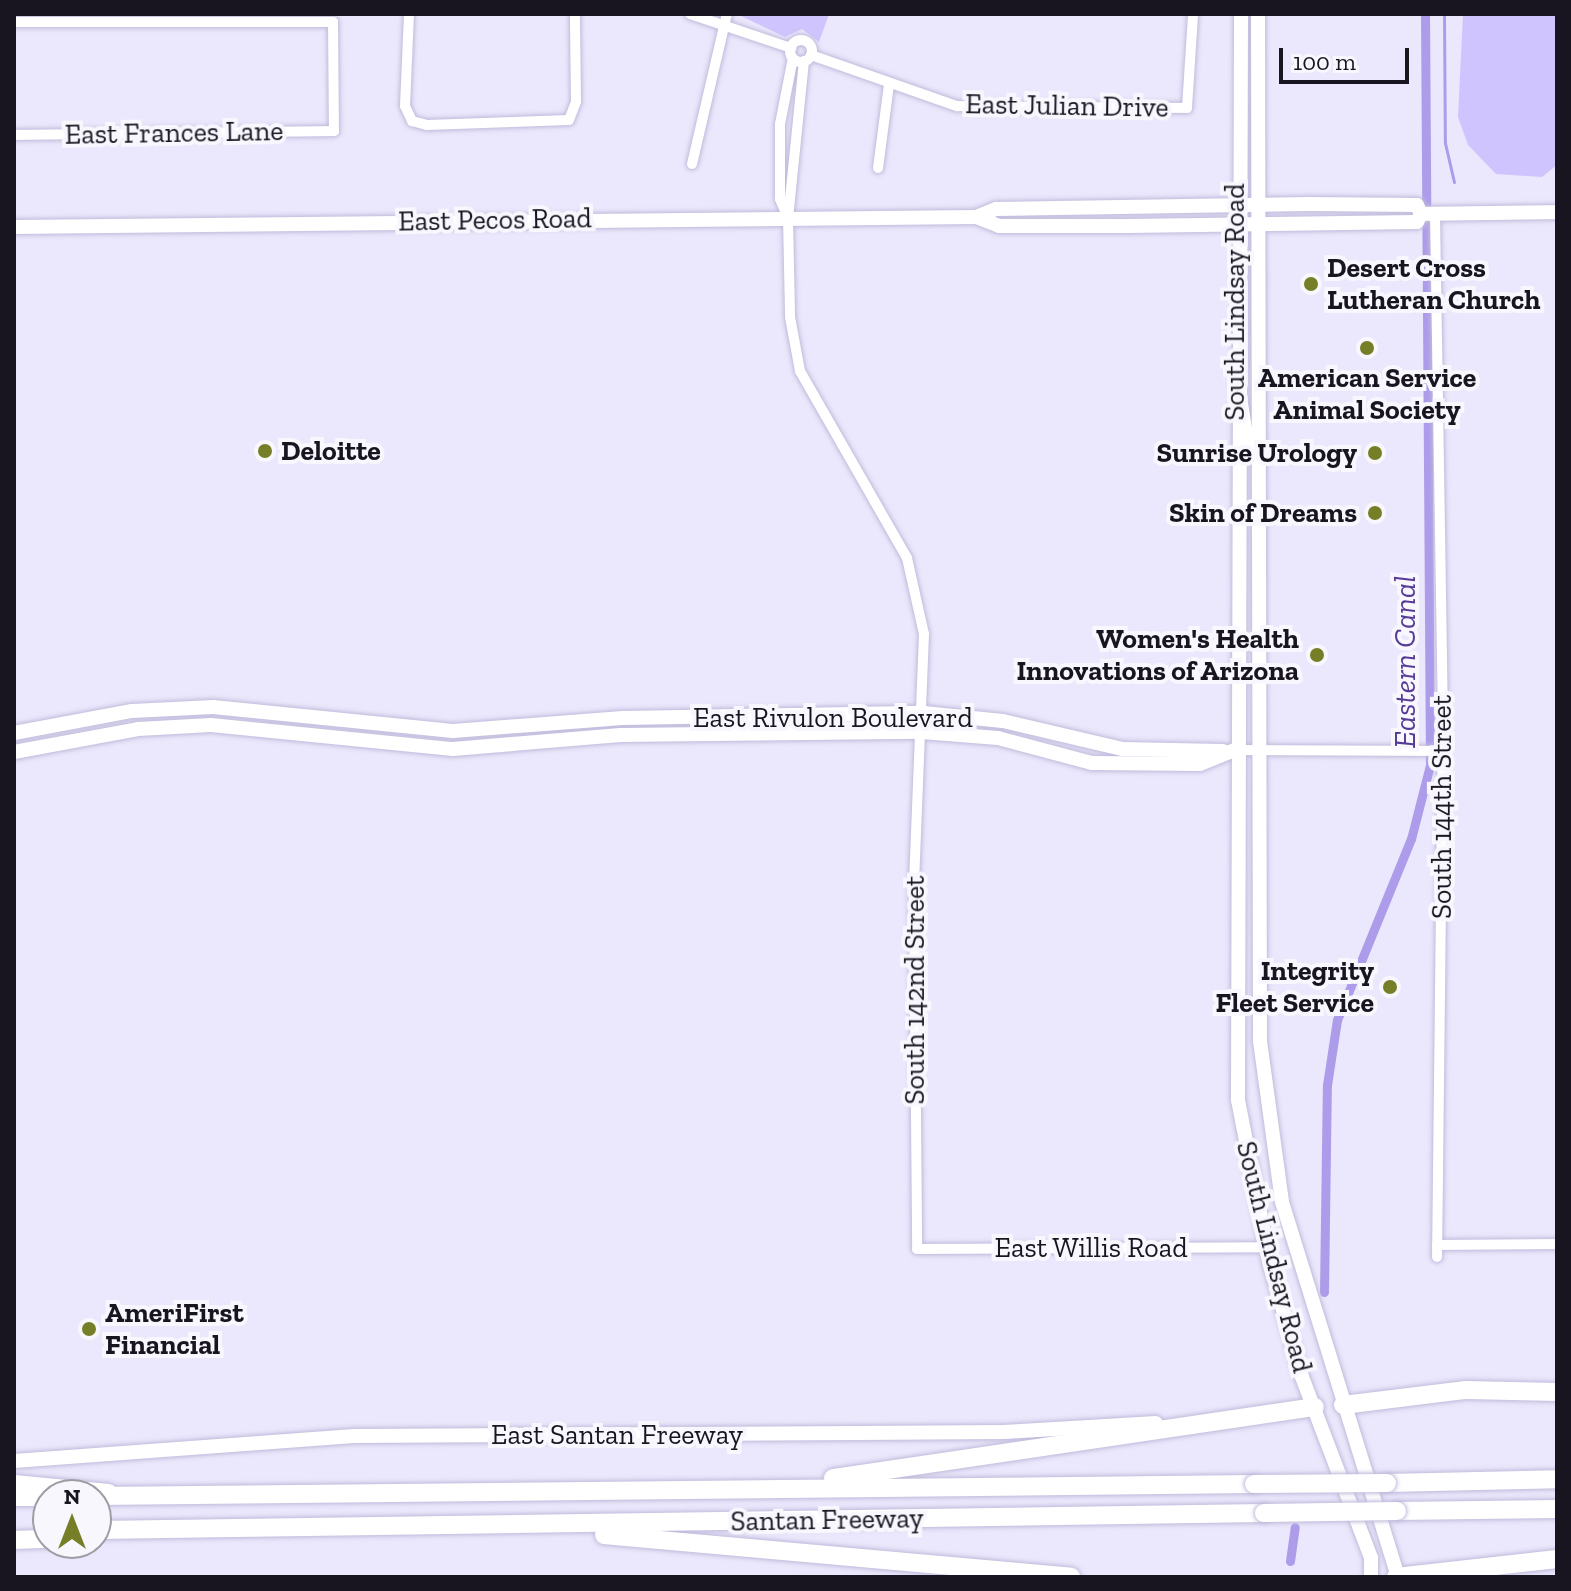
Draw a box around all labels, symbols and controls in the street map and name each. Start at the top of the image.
scale bar [1283,32,1413,82]
text: 100 m [1293,47,1356,76]
street label: East Julian Drive [965,87,1169,125]
street label: East Frances Lane [64,114,284,152]
street label: South Lindsay Road [1218,183,1252,421]
street label: East Pecos Road [398,202,592,238]
place label: Desert Cross Lutheran Church [1327,251,1541,317]
marker: Desert Cross Lutheran Church [1302,275,1320,293]
marker: American Service Animal Society [1358,339,1376,357]
place label: American Service Animal Society [1258,361,1476,427]
place label: Deloitte [281,434,381,468]
place label: Sunrise Urology [1156,436,1357,470]
marker: Deloitte [256,442,274,460]
marker: Sunrise Urology [1364,442,1386,464]
place label: Skin of Dreams [1169,496,1357,530]
marker: Skin of Dreams [1364,502,1386,524]
water label: Eastern Canal [1387,576,1423,748]
place label: Women's Health Innovations of Arizona [1016,622,1299,688]
marker: Women's Health Innovations of Arizona [1306,644,1328,666]
street label: South 144th Street [1425,695,1459,919]
street label: East Rivulon Boulevard [693,701,973,735]
street label: South 142nd Street [898,875,932,1105]
place label: Integrity Fleet Service [1215,954,1374,1020]
marker: Integrity Fleet Service [1381,978,1399,996]
street label: South Lindsay Road [1229,1137,1319,1377]
street label: East Willis Road [994,1231,1188,1265]
place label: AmeriFirst Financial [105,1296,244,1362]
marker: AmeriFirst Financial [80,1320,98,1338]
street label: East Santan Freeway [491,1418,743,1452]
north arrow [32,1479,112,1559]
text: N [64,1483,80,1510]
street label: Santan Freeway [730,1502,924,1538]

